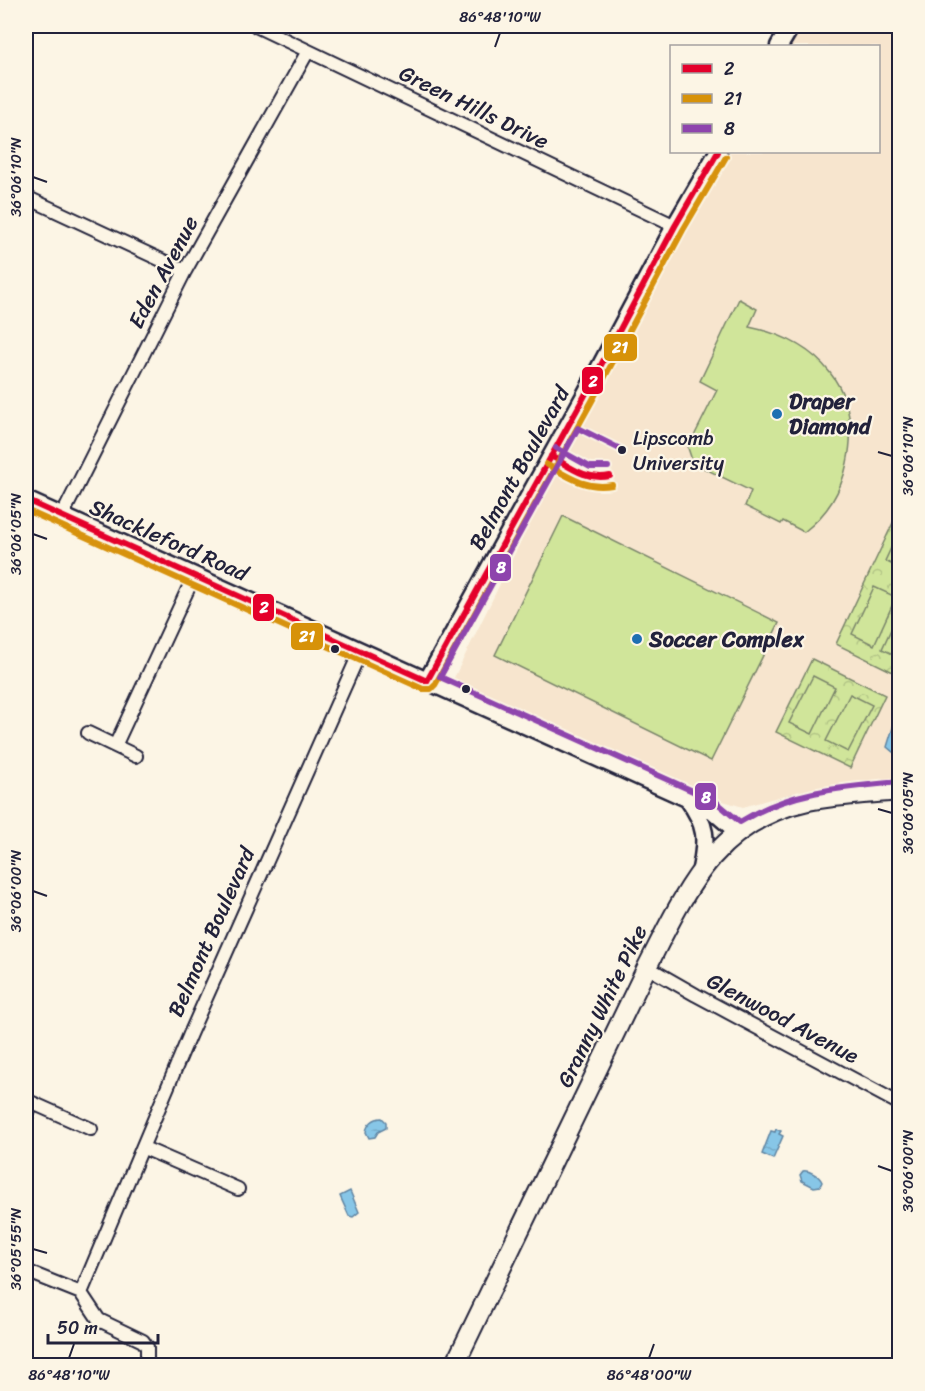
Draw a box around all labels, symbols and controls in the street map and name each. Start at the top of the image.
text: 86°48'10"W [459,4,541,30]
legend [670,45,880,153]
text: 2 [724,53,734,85]
street label: Green Hills Drive [392,54,556,160]
text: 21 [724,83,742,115]
text: 8 [724,113,735,145]
text: 36°06'10"N [3,137,29,217]
street label: Eden Avenue [117,208,209,336]
line badge: 21 [603,333,638,362]
text: 21 [611,333,628,362]
line badge: 2 [581,366,604,395]
text: 2 [587,367,598,396]
street label: Belmont Boulevard [458,377,581,557]
place label: Draper Diamond [789,382,873,446]
marker: Draper Diamond [770,407,784,421]
text: 36°06'10"N [895,416,921,496]
place label: Lipscomb University [633,421,725,481]
marker: Lipscomb University [616,444,628,456]
street label: Shackleford Road [83,487,256,593]
text: 36°06'05"N [3,492,29,575]
line badge: 8 [489,553,512,582]
text: 8 [495,553,506,582]
line badge: 2 [252,593,275,622]
text: 2 [258,593,269,622]
place label: Soccer Complex [648,620,805,659]
line badge: 21 [290,622,324,651]
text: 21 [298,622,315,651]
marker: Soccer Complex [630,632,644,646]
unlabelled marker [329,643,341,655]
unlabelled marker [460,683,472,695]
text: 36°06'05"N [895,771,921,854]
line badge: 8 [694,782,717,811]
text: 8 [700,783,711,812]
street label: Belmont Boulevard [156,839,267,1023]
text: 36°06'00"N [3,849,29,932]
street label: Granny White Pike [546,918,658,1094]
street label: Glenwood Avenue [700,961,867,1075]
text: 36°06'00"N [895,1129,921,1212]
text: 36°05'55"N [3,1207,29,1290]
scale bar [48,1307,158,1345]
text: 50 m [57,1312,98,1344]
text: 86°48'10"W [28,1362,110,1388]
text: 86°48'00"W [607,1362,692,1388]

